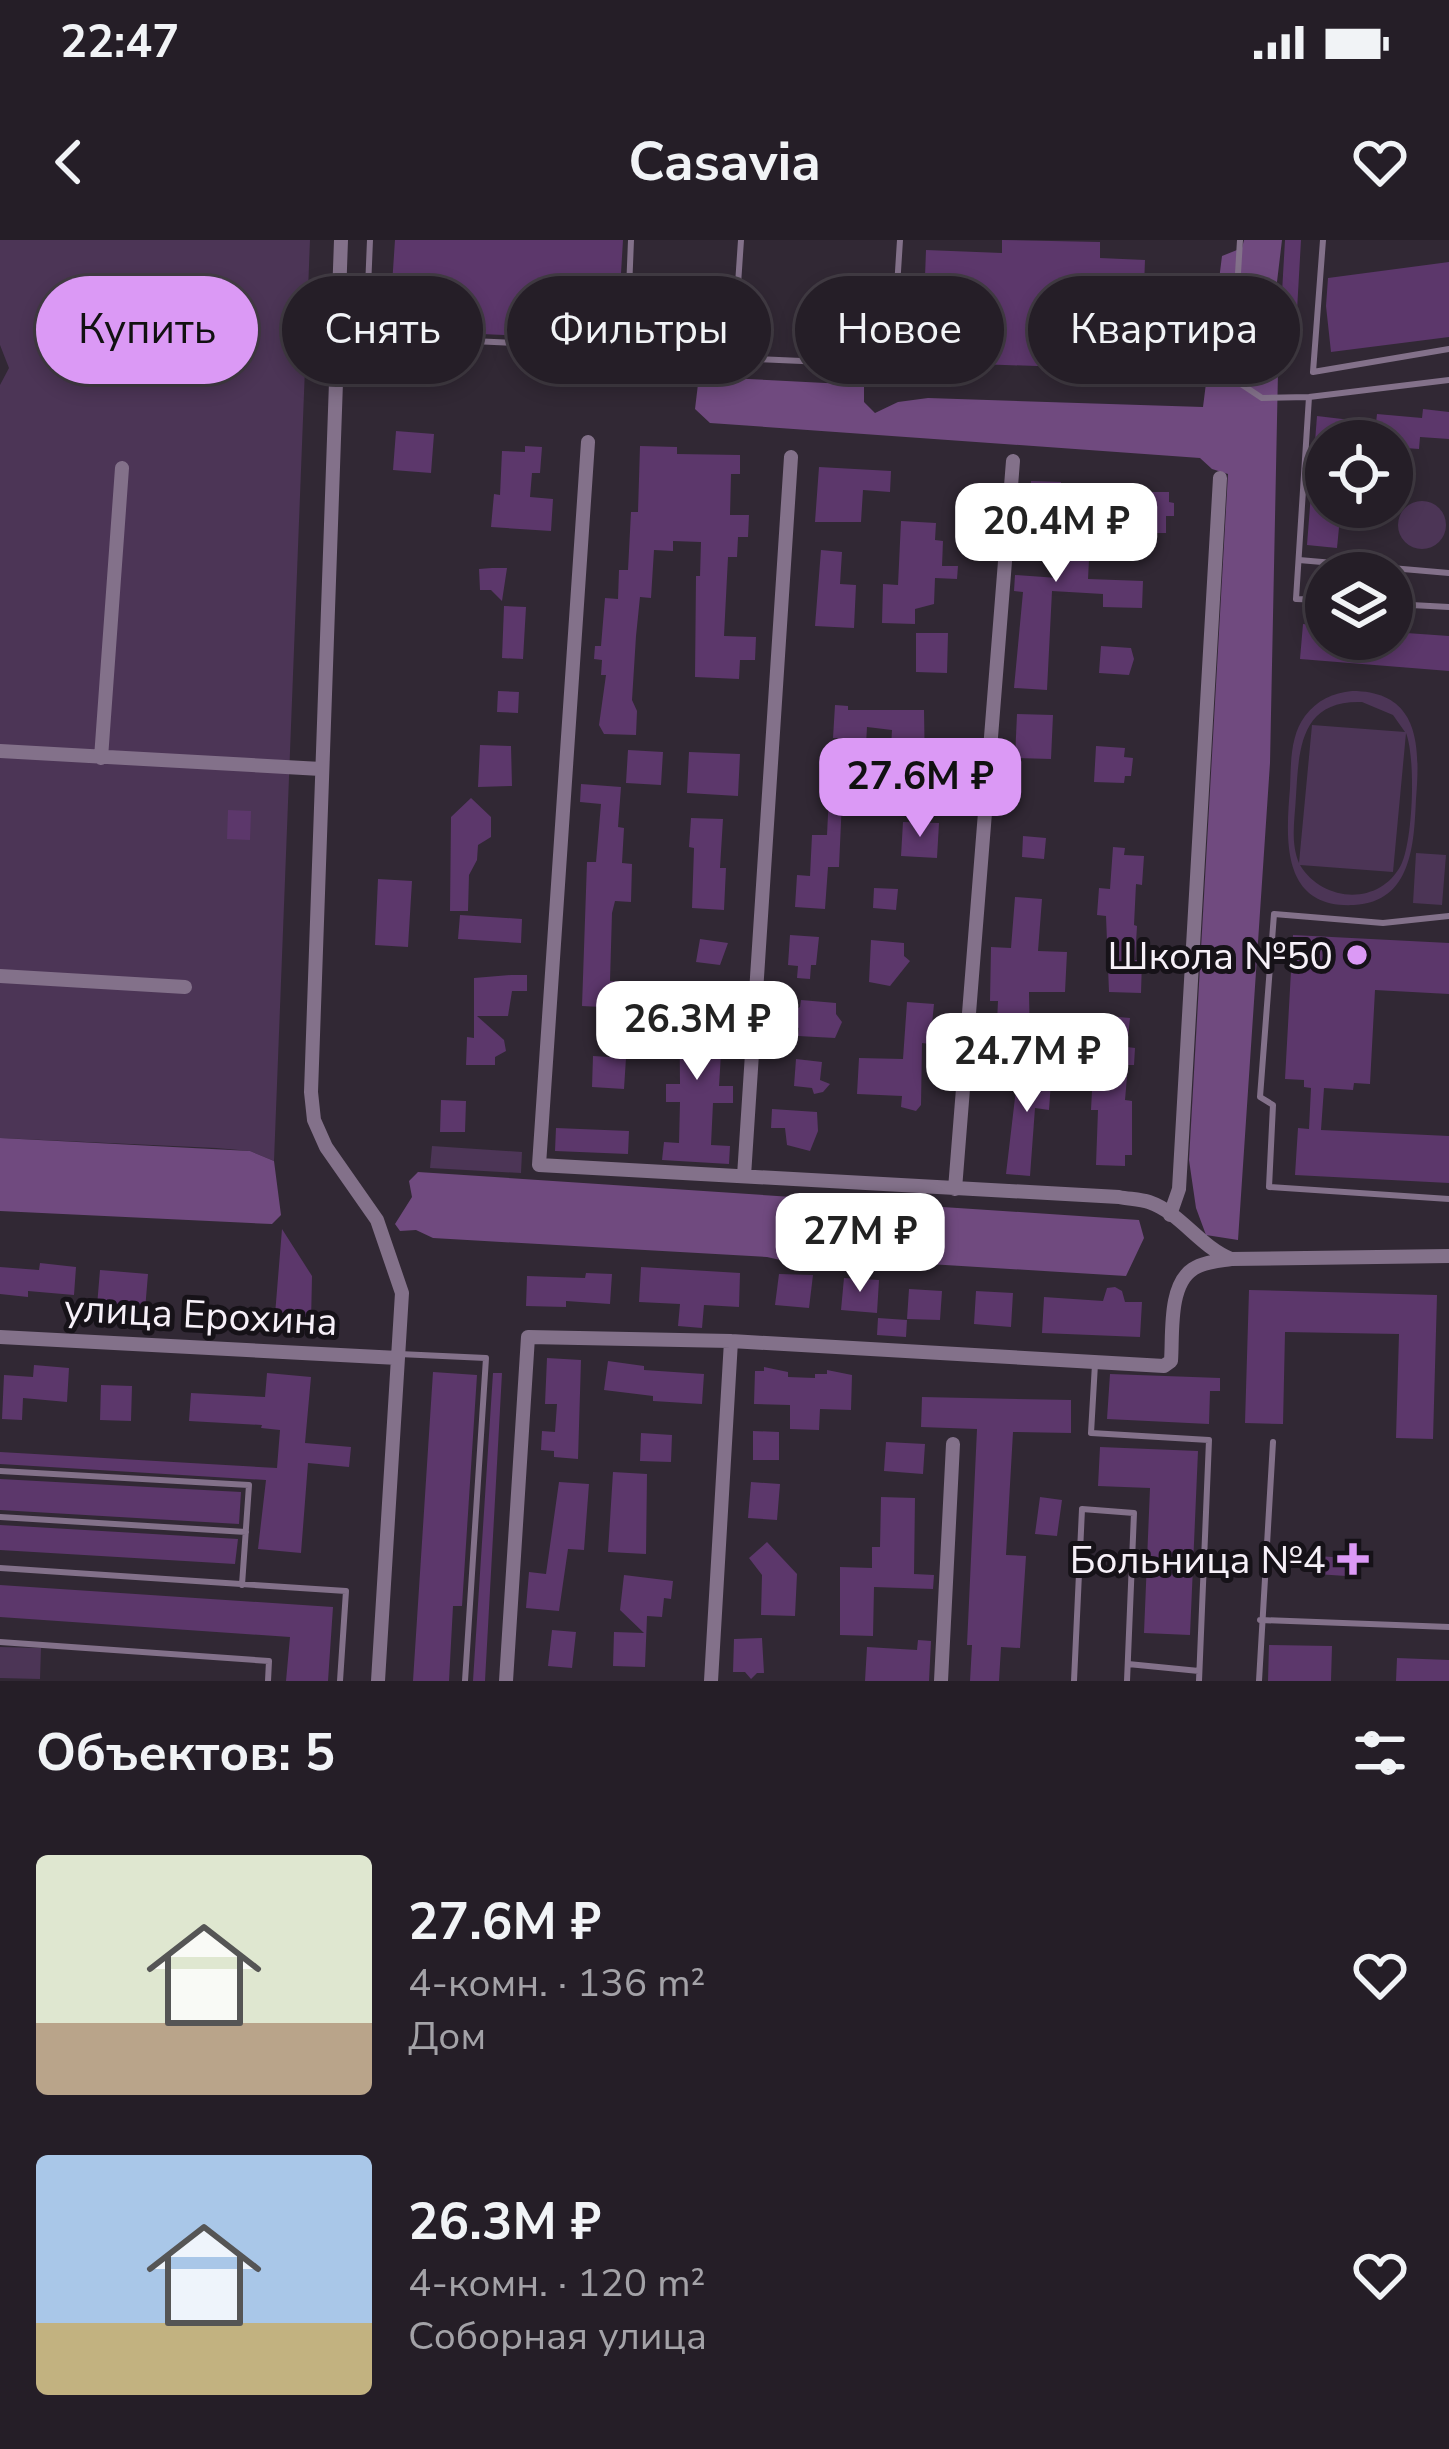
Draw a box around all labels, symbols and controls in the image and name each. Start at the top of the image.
text: 22:47 [60,12,179,73]
text: Casavia [628,125,821,199]
icon: back [36,129,102,195]
icon: heart [1347,129,1413,195]
chip: Купить [36,276,258,384]
chip: Снять [282,276,483,384]
chip: Фильтры [507,276,771,384]
chip: Новое [795,276,1004,384]
chip: Квартира [1028,276,1300,384]
map controls [1305,420,1413,660]
button: locate [1305,420,1413,528]
pin: 20.4M ₽ [945,483,1167,585]
text: 20.4M ₽ [982,495,1130,548]
button: layers [1305,552,1413,660]
pin: 27.6M ₽ [809,738,1031,840]
text: 27.6M ₽ [846,750,994,803]
place label: Школа №50 [1107,930,1333,983]
marker: Школа №50 [1344,942,1370,968]
pin: 26.3M ₽ [586,981,808,1083]
text: 26.3M ₽ [623,993,771,1046]
pin: 24.7M ₽ [916,1013,1138,1115]
text: 24.7M ₽ [953,1025,1101,1078]
pin: 27M ₽ [776,1193,944,1295]
text: 27M ₽ [803,1205,917,1258]
street label: улица Ерохина [63,1282,339,1349]
place label: Больница №4 [1070,1534,1326,1587]
marker: Больница №4 [1337,1543,1369,1575]
text: Объектов: 5 [36,1718,335,1788]
icon: filters [1347,1720,1413,1786]
text: 27.6M ₽ [408,1887,601,1957]
icon: home [132,1903,276,2047]
icon: heart [1347,1942,1413,2008]
text: 4-комн. · 136 m² [408,1957,705,2010]
text: Дом [408,2010,486,2063]
text: 26.3M ₽ [408,2187,601,2257]
icon: home [132,2203,276,2347]
icon: heart [1347,2242,1413,2308]
text: 4-комн. · 120 m² [408,2257,705,2310]
text: Соборная улица [408,2310,707,2363]

